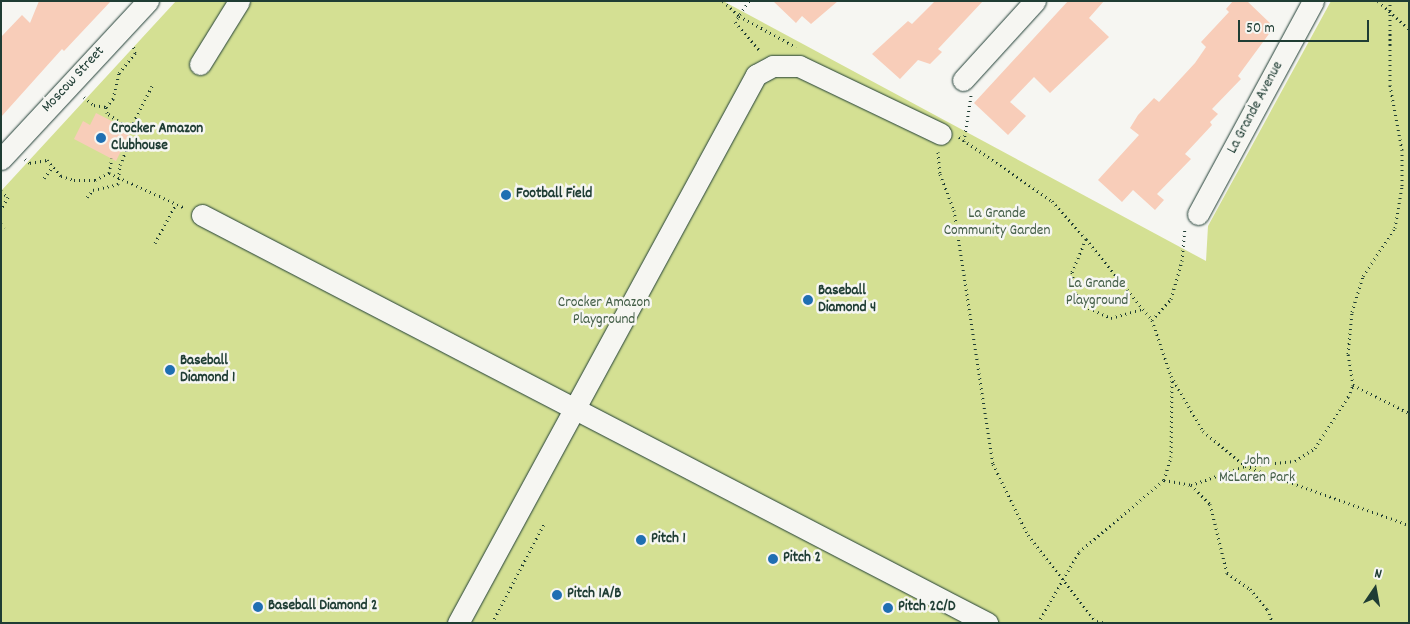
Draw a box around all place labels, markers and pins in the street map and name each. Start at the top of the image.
place label: Crocker Amazon Clubhouse [111,120,203,155]
marker: Crocker Amazon Clubhouse [95,132,107,144]
place label: Football Field [516,186,592,204]
marker: Football Field [500,189,512,201]
place label: Baseball Diamond 4 [818,282,876,317]
marker: Baseball Diamond 4 [802,294,814,306]
place label: Baseball Diamond 1 [180,352,235,387]
marker: Baseball Diamond 1 [164,364,176,376]
place label: Pitch 1 [651,531,686,549]
marker: Pitch 1 [635,534,647,546]
place label: Pitch 2 [783,550,821,568]
marker: Pitch 2 [767,553,779,565]
place label: Pitch 1A/B [567,586,621,604]
marker: Pitch 1A/B [551,589,563,601]
place label: Baseball Diamond 2 [268,598,378,616]
place label: Pitch 2C/D [898,599,955,617]
marker: Baseball Diamond 2 [252,601,264,613]
marker: Pitch 2C/D [882,602,894,614]

